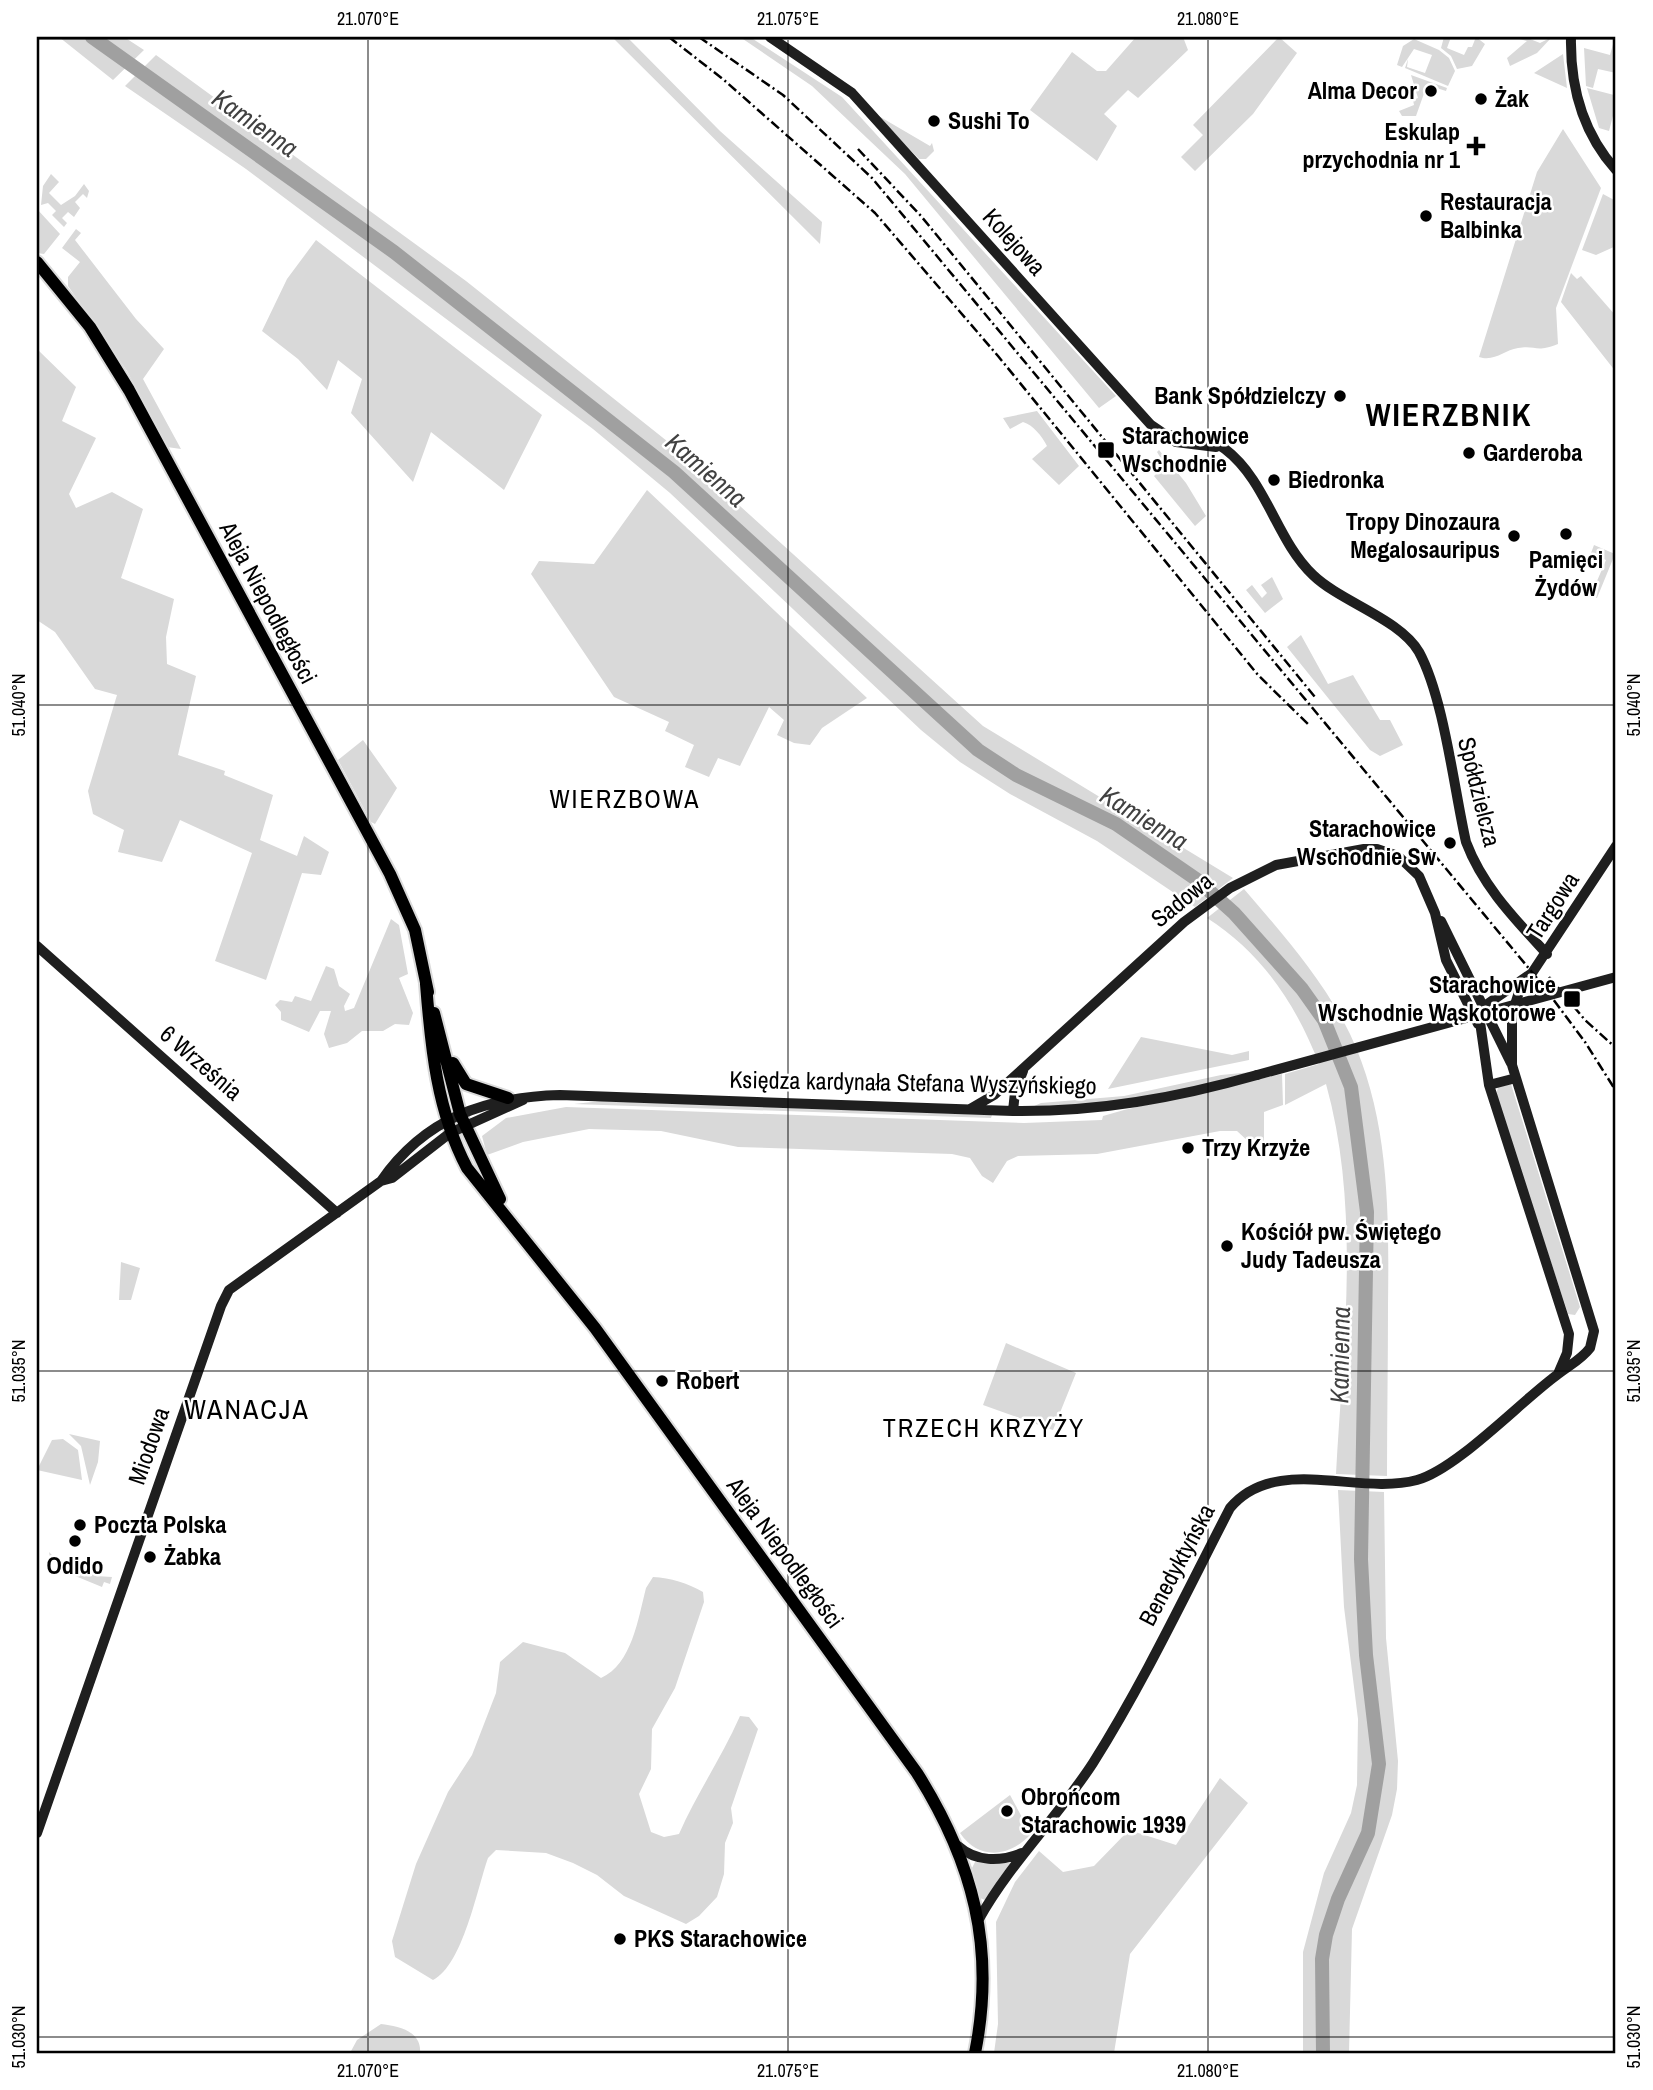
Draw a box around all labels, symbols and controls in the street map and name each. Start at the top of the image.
text: 21.070°E [337,6,399,31]
text: 21.075°E [757,6,819,31]
text: 21.080°E [1177,6,1239,31]
place label: Alma Decor [1308,74,1417,106]
water label: Kamienna [205,80,305,165]
place label: Żak [1495,82,1529,114]
marker: Alma Decor [1423,83,1439,99]
marker: Żak [1473,91,1489,107]
place label: Sushi To [948,104,1030,136]
marker: Sushi To [926,113,942,129]
place label: Eskulap przychodnia nr 1 [1303,115,1460,175]
marker: Eskulap przychodnia nr 1 [1466,136,1486,156]
place label: Restauracja Balbinka [1440,185,1552,245]
street label: Kolejowa [976,201,1053,282]
marker: Restauracja Balbinka [1418,208,1434,224]
place label: Bank Spółdzielczy [1154,379,1326,411]
marker: Bank Spółdzielczy [1332,388,1348,404]
district label: WIERZBNIK [1366,393,1532,436]
place label: Starachowice Wschodnie [1122,419,1249,479]
water label: Kamienna [658,425,755,515]
place label: Garderoba [1483,436,1583,468]
marker: Starachowice Wschodnie [1096,440,1116,460]
marker: Garderoba [1461,445,1477,461]
place label: Biedronka [1288,463,1384,495]
marker: Biedronka [1266,472,1282,488]
place label: Tropy Dinozaura Megalosauripus [1346,505,1500,565]
street label: Aleja Niepodległości [212,515,325,689]
marker: Pamięci Żydów [1558,526,1574,542]
marker: Tropy Dinozaura Megalosauripus [1506,528,1522,544]
place label: Pamięci Żydów [1529,543,1603,603]
text: 51.040°N [6,674,31,737]
text: 51.040°N [1621,674,1646,737]
street label: Spółdzielcza [1451,734,1509,850]
water label: Kamienna [1094,777,1195,858]
district label: WIERZBOWA [549,781,701,816]
place label: Starachowice Wschodnie Sw [1297,812,1437,872]
marker: Starachowice Wschodnie Sw [1442,835,1458,851]
street label: Sadowa [1144,864,1219,934]
street label: Targowa [1518,865,1586,946]
place label: Starachowice Wschodnie Wąskotorowe [1318,968,1556,1028]
marker: Starachowice Wschodnie Wąskotorowe [1562,989,1582,1009]
street label: 6 Września [154,1018,250,1107]
street label: Księdza kardynała Stefana Wyszyńskiego [729,1063,1097,1101]
place label: Trzy Krzyże [1202,1131,1310,1163]
marker: Trzy Krzyże [1180,1140,1196,1156]
place label: Kościół pw. Świętego Judy Tadeusza [1241,1215,1442,1275]
marker: Kościół pw. Świętego Judy Tadeusza [1219,1238,1235,1254]
water label: Kamienna [1321,1306,1358,1404]
text: 51.035°N [6,1340,31,1403]
text: 51.035°N [1621,1340,1646,1403]
place label: Robert [676,1364,740,1396]
marker: Robert [654,1373,670,1389]
district label: WANACJA [184,1390,310,1428]
street label: Miodowa [120,1403,176,1489]
district label: TRZECH KRZYŻY [883,1410,1085,1445]
street label: Aleja Niepodległości [720,1470,851,1634]
street label: Benedyktyńska [1131,1498,1222,1631]
place label: Poczta Polska [94,1508,226,1540]
marker: Poczta Polska [72,1517,88,1533]
marker: Odido [67,1533,83,1549]
place label: Żabka [164,1540,221,1572]
place label: Odido [47,1549,103,1581]
marker: Żabka [142,1549,158,1565]
place label: Obrońcom Starachowic 1939 [1021,1780,1186,1840]
marker: Obrońcom Starachowic 1939 [999,1803,1015,1819]
place label: PKS Starachowice [634,1922,807,1954]
marker: PKS Starachowice [612,1931,628,1947]
text: 51.030°N [6,2006,31,2069]
text: 51.030°N [1621,2006,1646,2069]
text: 21.070°E [337,2058,399,2083]
text: 21.075°E [757,2058,819,2083]
text: 21.080°E [1177,2058,1239,2083]

